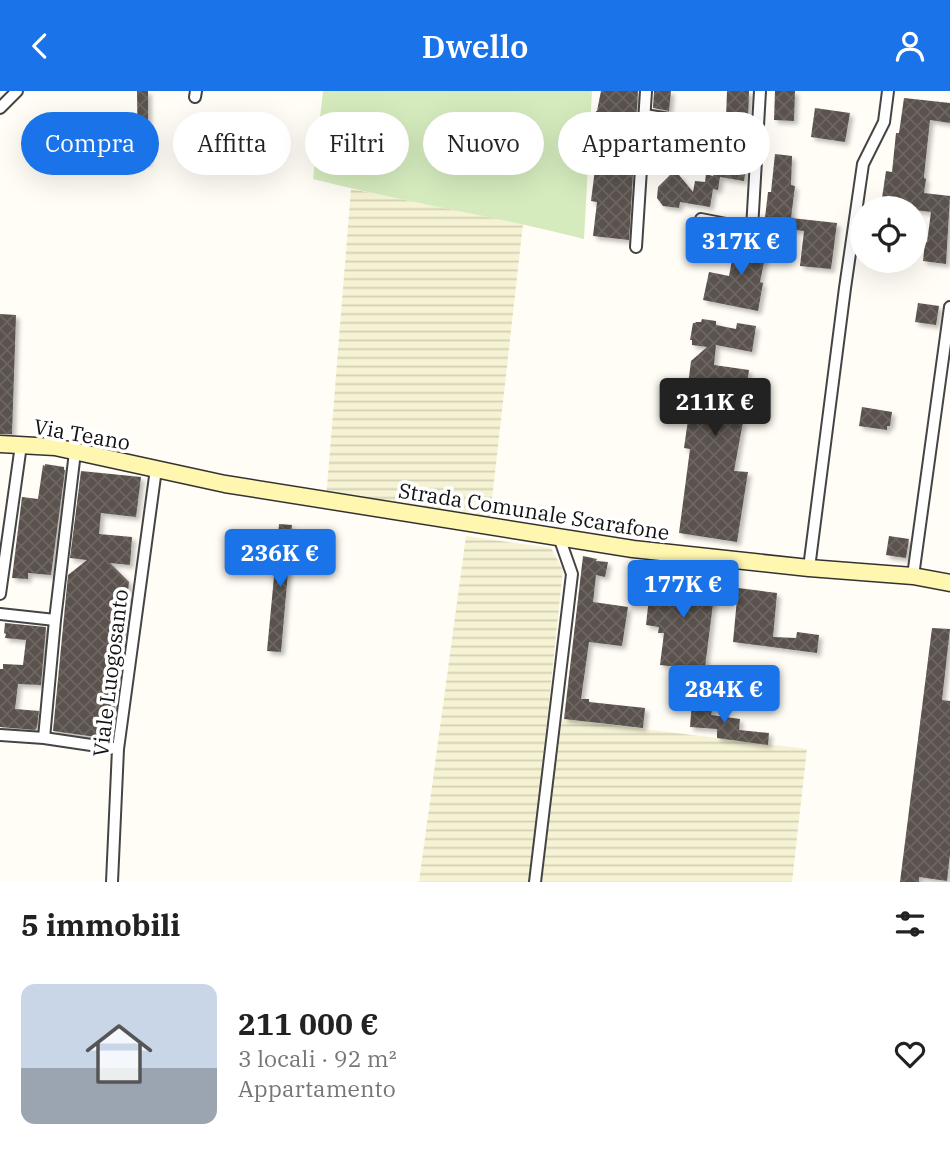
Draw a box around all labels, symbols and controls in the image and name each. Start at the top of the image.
text: Dwello [422,25,528,67]
icon: back [21,27,59,65]
icon: person [891,27,929,65]
chip: Compra [21,112,159,175]
chip: Affitta [173,112,291,175]
chip: Filtri [305,112,409,175]
chip: Nuovo [423,112,544,175]
chip: Appartamento [558,112,770,175]
map controls [850,196,927,273]
button: locate [850,196,927,273]
pin: 317K € [684,218,798,277]
text: 317K € [702,225,780,255]
pin: 211K € [658,379,772,438]
text: 211K € [676,386,754,416]
street label: Via Teano [32,412,132,456]
street label: Strada Comunale Scarafone [396,476,672,546]
pin: 236K € [223,529,337,589]
text: 236K € [241,537,319,567]
pin: 177K € [626,561,740,620]
text: 177K € [644,568,722,598]
street label: Viale Luogosanto [86,588,134,758]
pin: 284K € [667,665,781,725]
text: 284K € [685,673,763,703]
text: 5 immobili [21,905,180,944]
icon: filters [891,905,929,943]
text: 211 000 € [238,1004,379,1043]
icon: home [77,1012,161,1096]
icon: heart [891,1035,929,1073]
text: 3 locali · 92 m² [238,1043,397,1073]
text: Appartamento [238,1073,396,1103]

